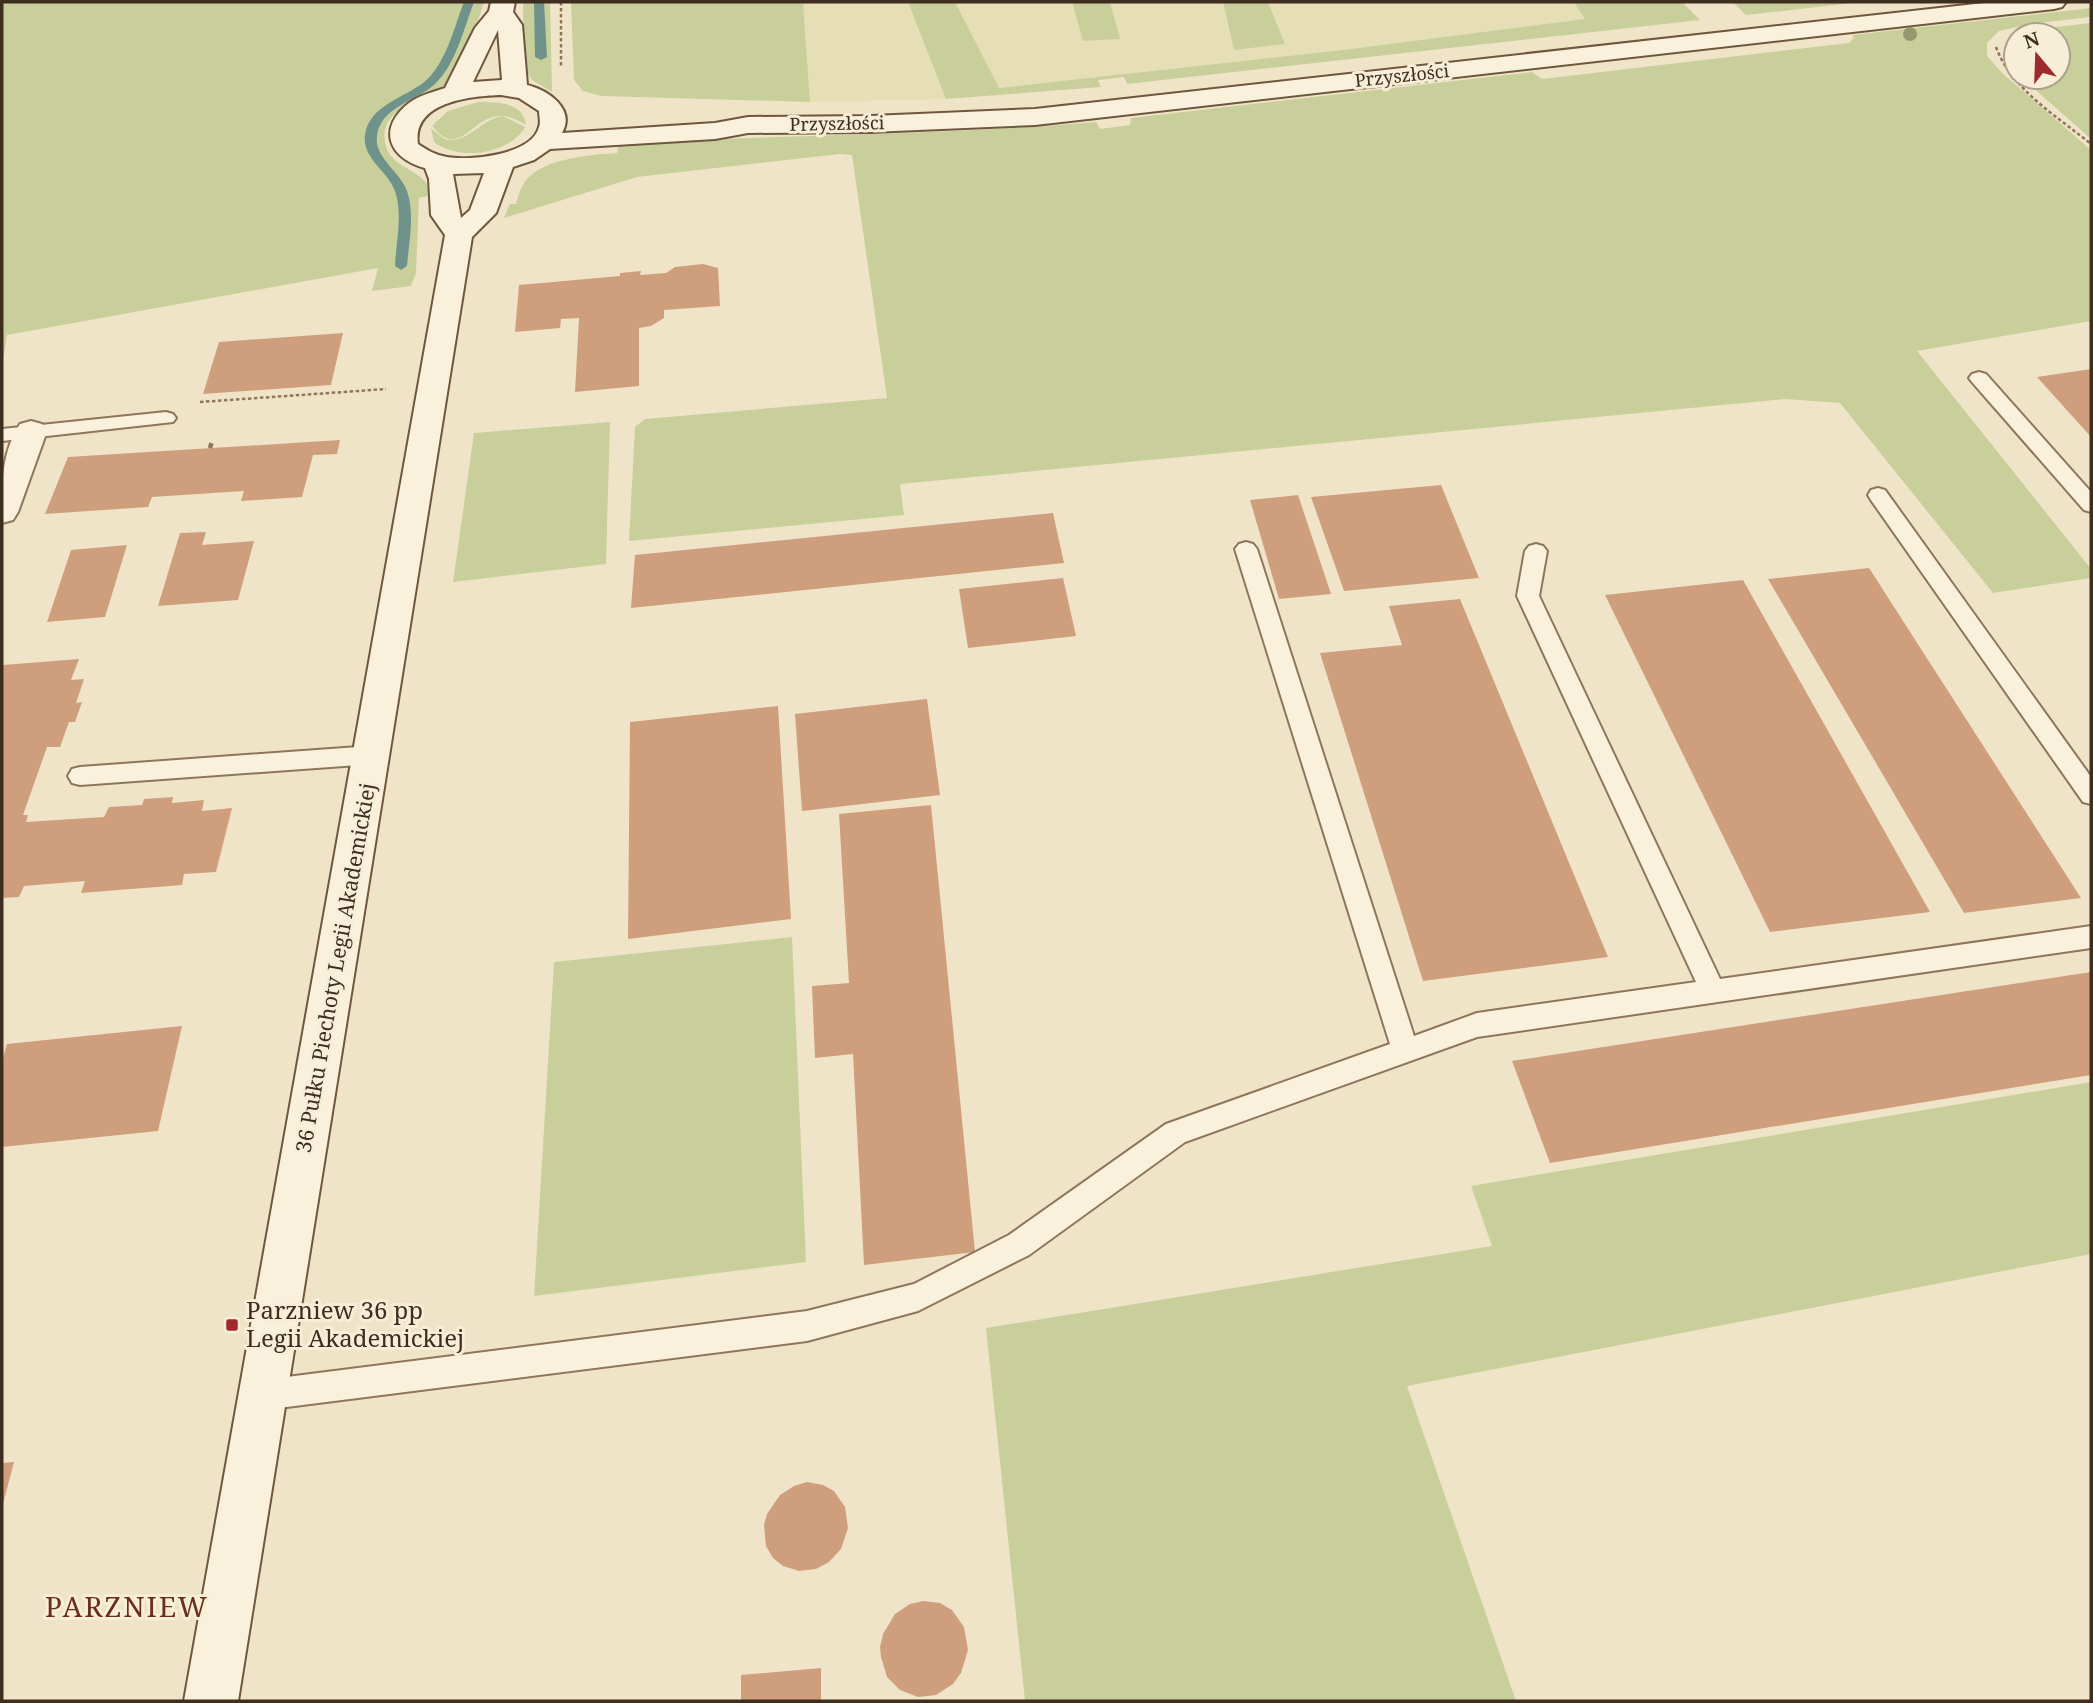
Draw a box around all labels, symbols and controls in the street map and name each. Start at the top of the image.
north arrow [2002,21,2072,91]
text: N [2020,25,2043,55]
street label: Przyszłości [1353,58,1451,92]
street label: Przyszłości [789,110,885,136]
street label: 36 Pułku Piechoty Legii Akademickiej [289,781,381,1155]
place label: Parzniew 36 pp Legii Akademickiej [246,1293,464,1354]
marker: Parzniew 36 pp Legii Akademickiej [224,1317,240,1333]
district label: PARZNIEW [45,1587,209,1625]

